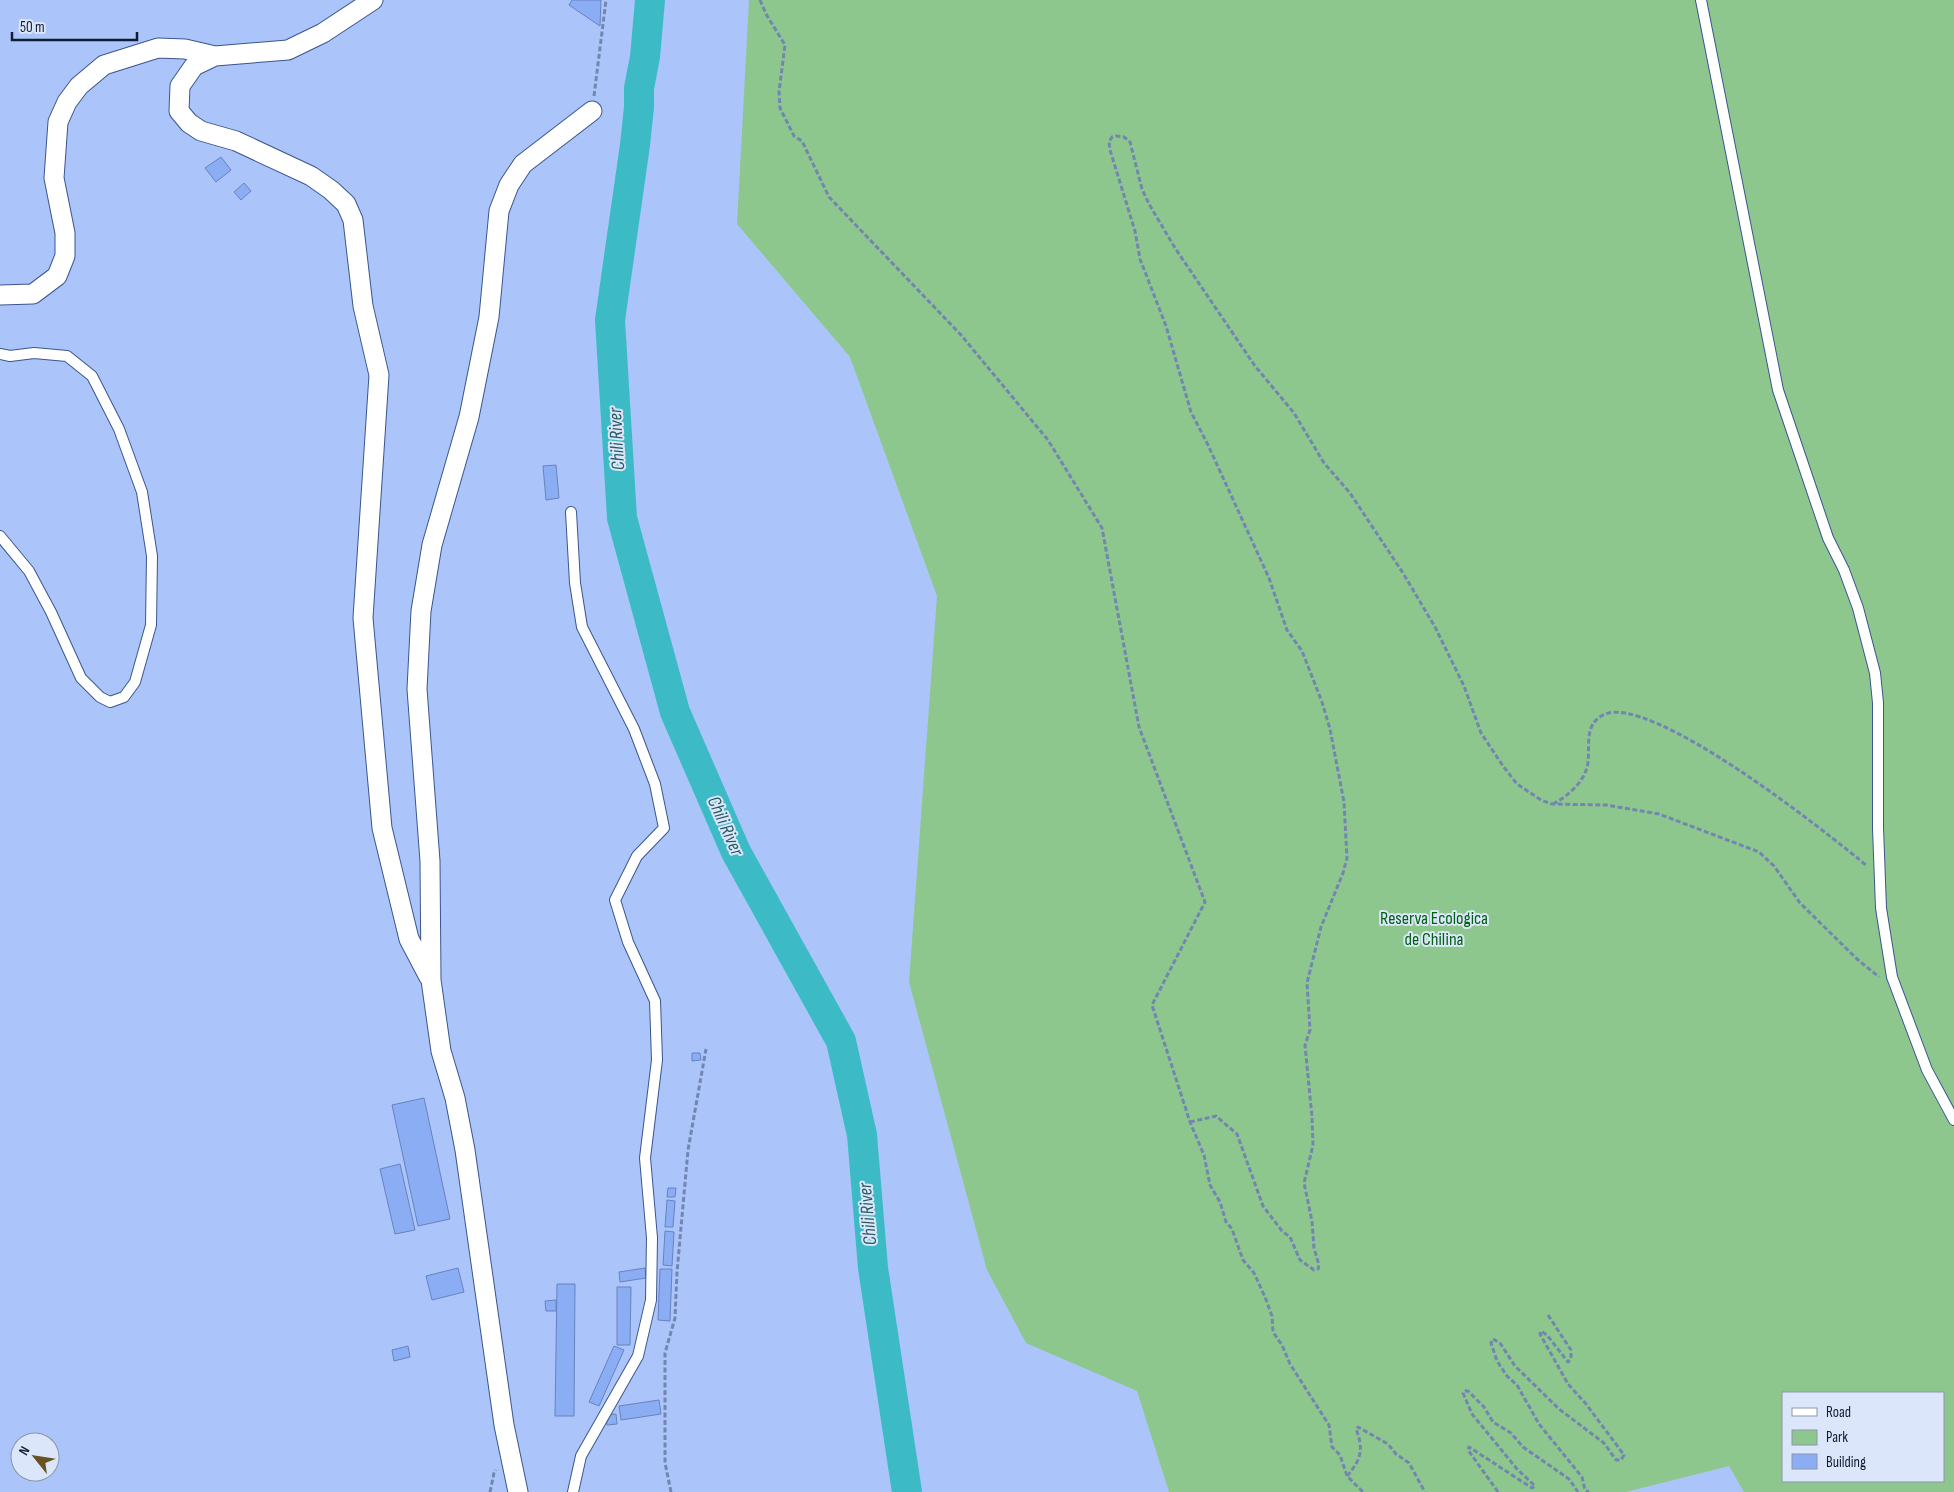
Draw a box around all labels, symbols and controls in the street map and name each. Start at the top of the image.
scale bar [12,10,138,42]
text: 50 m [20,18,45,37]
water label: Chili River [604,407,630,471]
water label: Chili River [702,793,748,860]
park label: Reserva Ecologica de Chilina [1380,908,1488,950]
water label: Chili River [854,1181,882,1246]
legend [1782,1392,1944,1482]
text: Road [1826,1403,1851,1422]
text: Park [1826,1428,1848,1447]
north arrow [10,1432,60,1482]
text: N [15,1443,33,1458]
text: Building [1826,1453,1866,1472]

